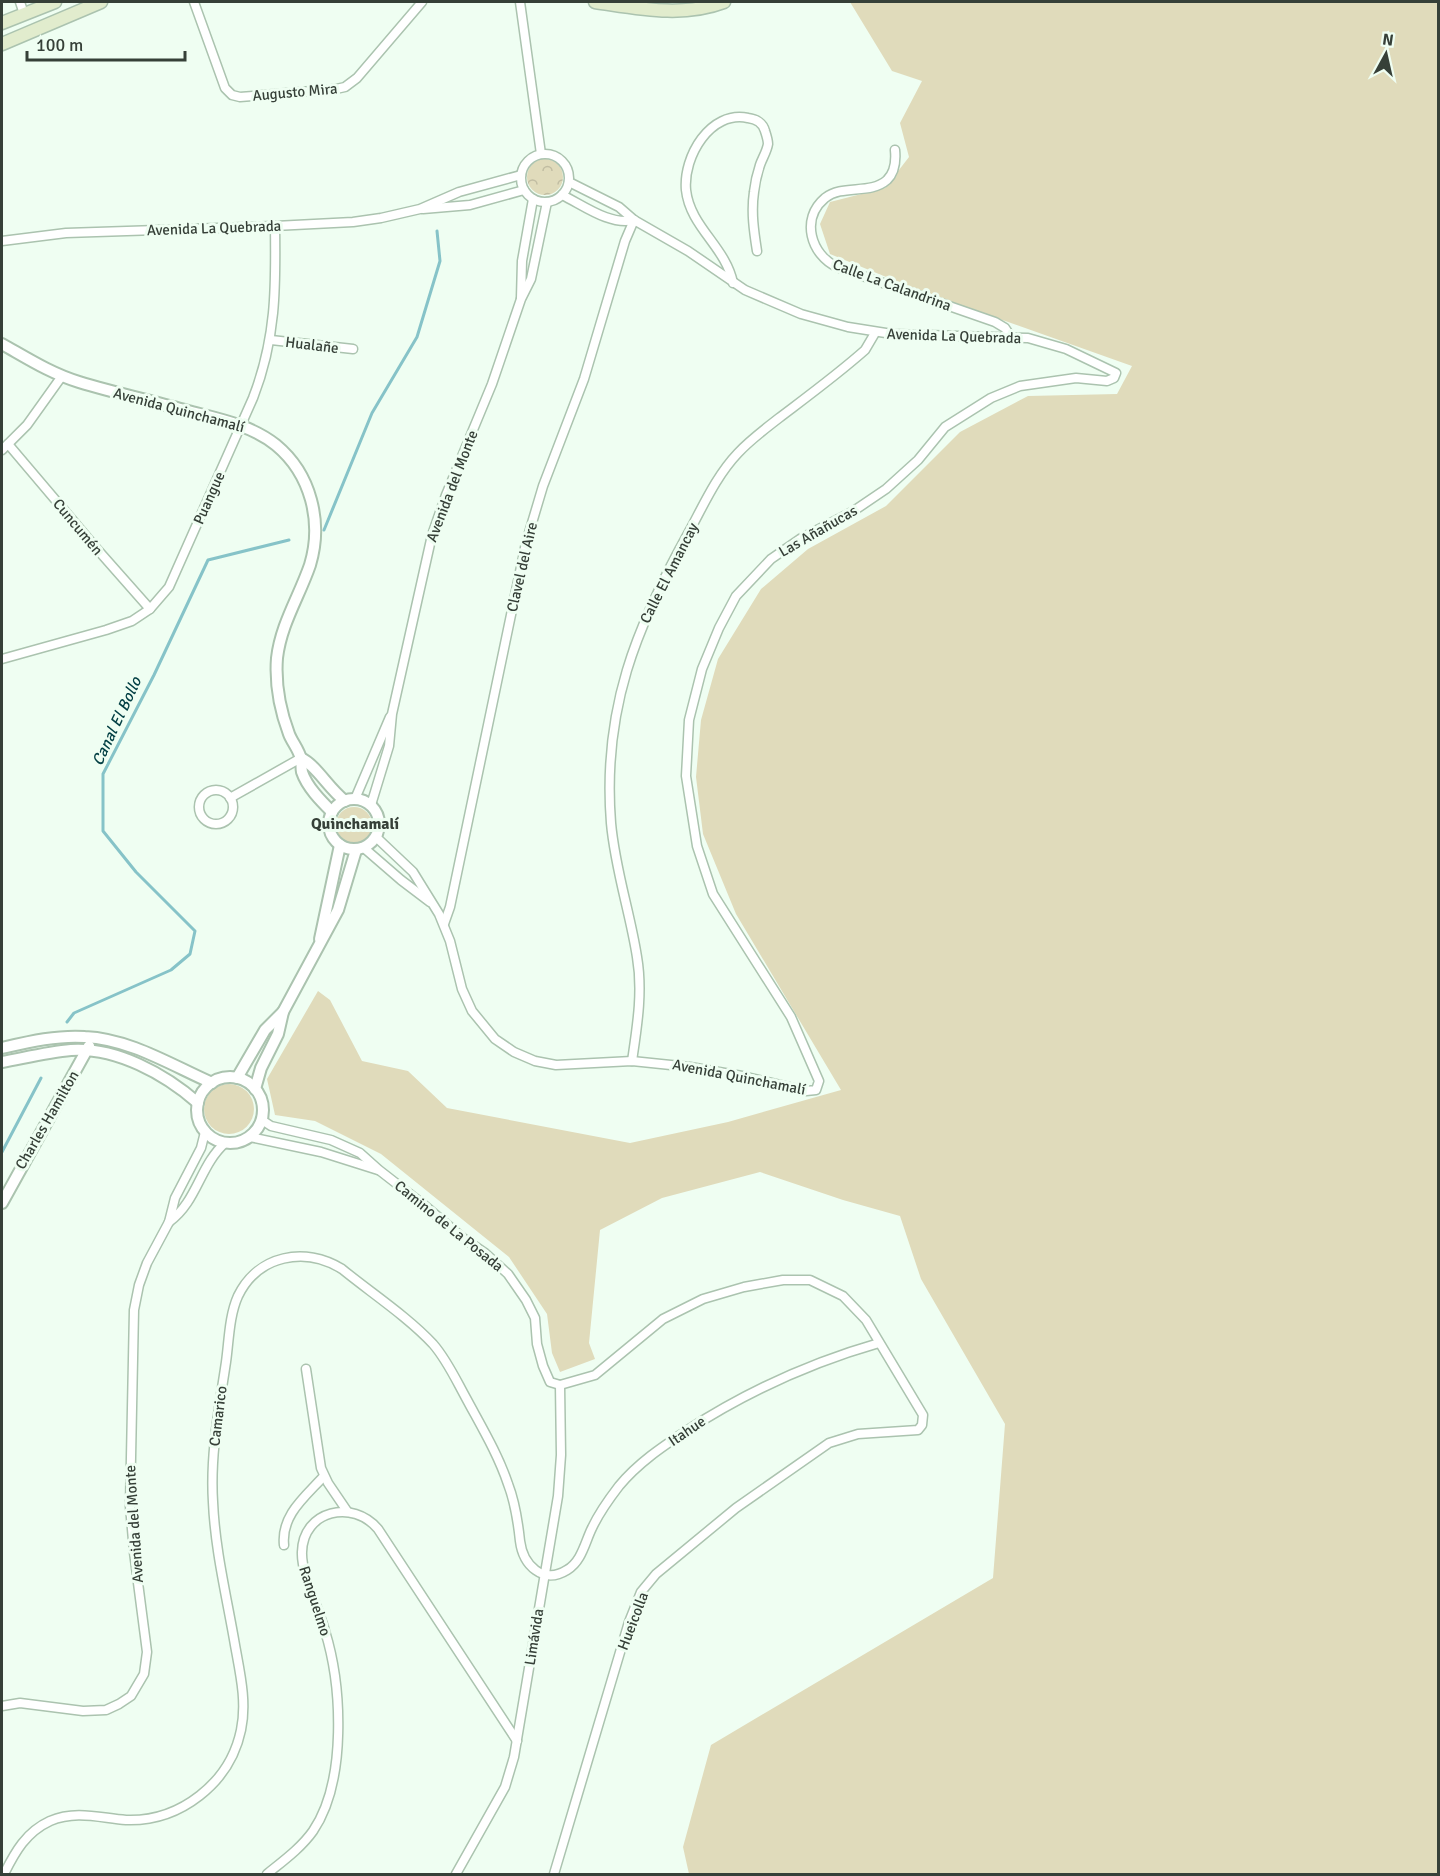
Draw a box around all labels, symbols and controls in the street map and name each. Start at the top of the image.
scale bar [27,24,184,62]
north arrow [1356,24,1416,84]
text: N [1381,29,1395,51]
text: 100 m [36,34,83,56]
street label: Augusto Mira [252,79,338,105]
street label: Avenida La Quebrada [146,217,282,239]
street label: Calle La Calandrina [830,255,954,315]
street label: Avenida La Quebrada [886,325,1022,347]
street label: Hualañe [284,333,340,357]
street label: Avenida Quinchamalí [111,384,247,436]
street label: Avenida del Monte [422,428,482,544]
street label: Puangue [189,469,229,527]
street label: Cuncumén [49,495,107,559]
street label: Las Añañucas [776,501,861,561]
street label: Clavel del Aire [503,520,541,614]
street label: Calle El Amancay [636,520,702,626]
water label: Canal El Bollo [88,673,146,769]
district label: Quinchamalí [311,814,399,834]
street label: Avenida Quinchamalí [671,1055,807,1099]
street label: Charles Hamilton [11,1067,83,1173]
street label: Camino de La Posada [391,1177,507,1275]
street label: Camarico [205,1385,231,1447]
street label: Itahue [665,1412,709,1450]
street label: Avenida del Monte [121,1464,147,1584]
street label: Ranguelmo [295,1564,335,1638]
street label: Hueicolla [614,1589,652,1653]
street label: Limávida [521,1607,547,1667]

